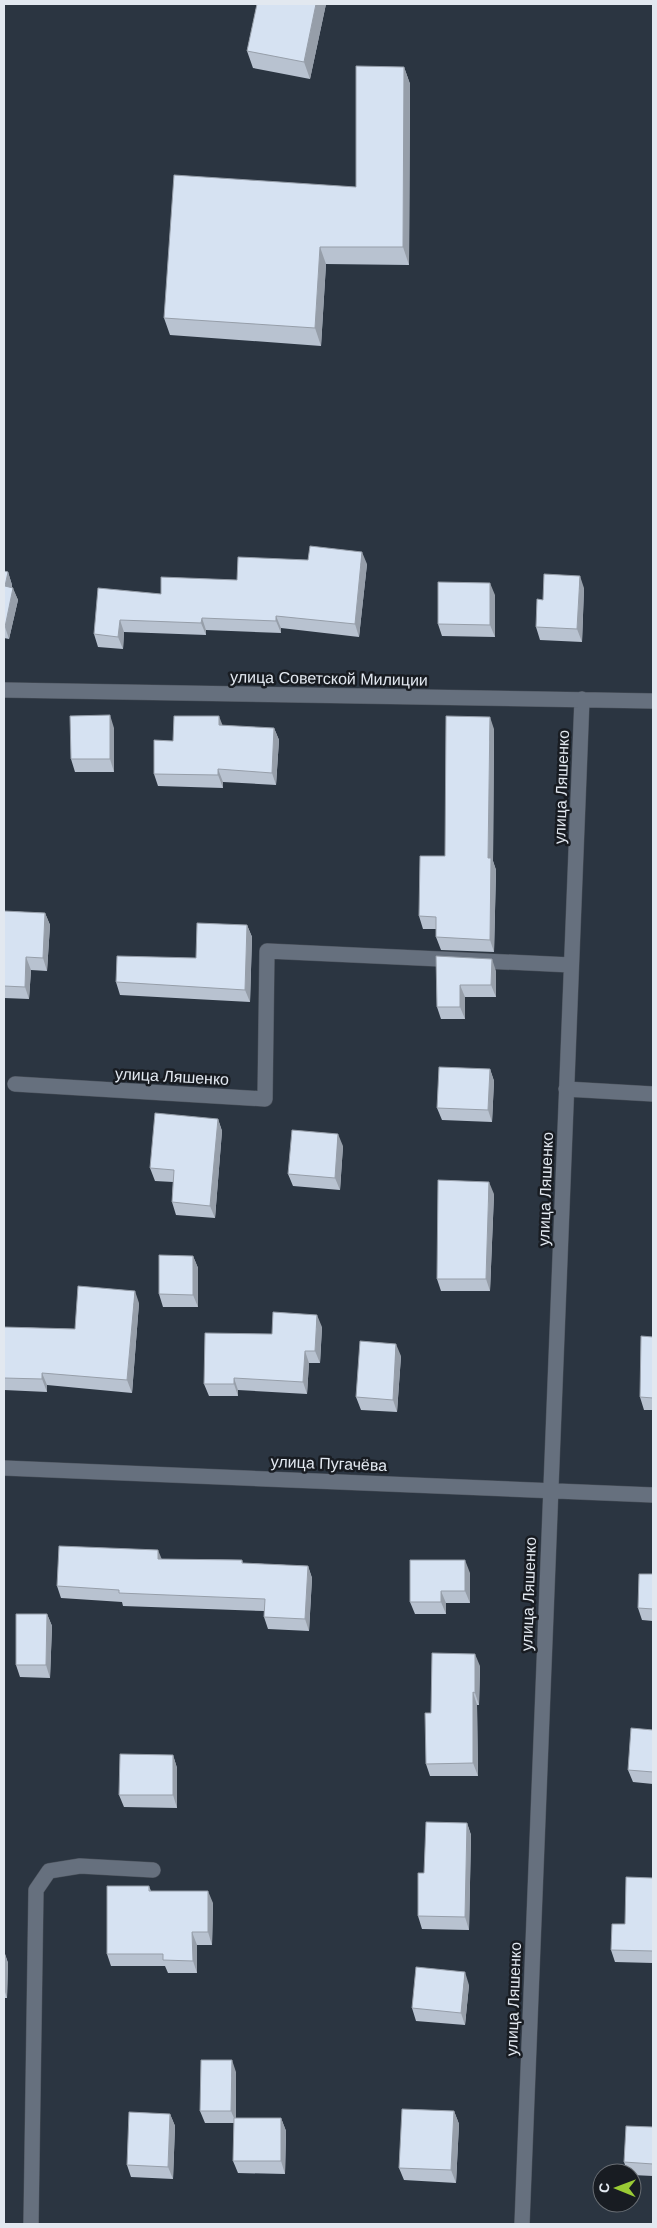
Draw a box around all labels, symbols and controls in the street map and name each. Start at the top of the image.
street label: улица Советской Милиции [230,668,428,689]
street label: улица Ляшенко [551,730,572,844]
street label: улица Ляшенко [114,1065,230,1088]
street label: улица Ляшенко [535,1132,556,1246]
street label: улица Пугачёва [271,1453,388,1474]
street label: улица Ляшенко [518,1537,539,1651]
street label: улица Ляшенко [503,1942,524,2056]
north arrow [592,2163,642,2213]
text: С [596,2183,612,2193]

